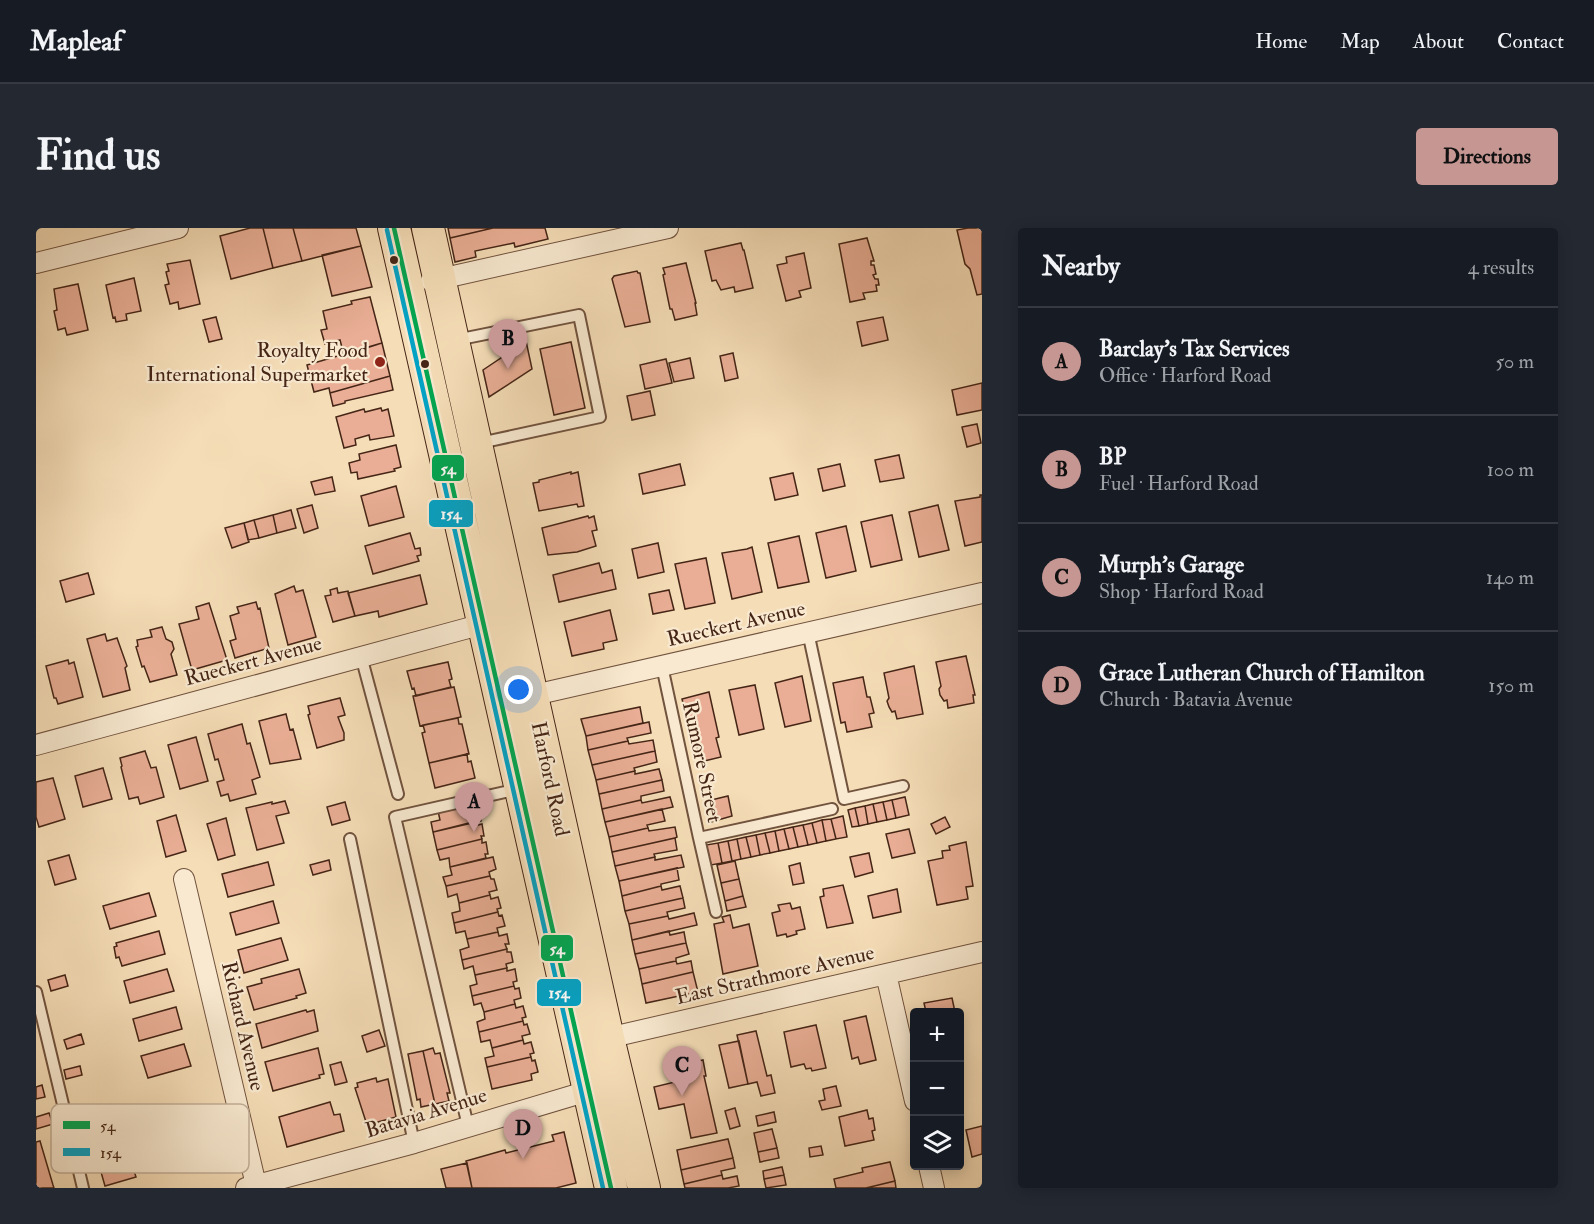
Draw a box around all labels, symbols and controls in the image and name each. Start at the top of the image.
text: Mapleaf [30,24,122,59]
text: Home [1255,28,1307,55]
text: Map [1340,28,1380,55]
text: About [1413,28,1464,55]
text: Contact [1497,28,1564,55]
button: Directions [1416,128,1558,185]
text: Find us [36,130,160,182]
text: Nearby [1042,251,1120,283]
unlabelled marker [388,254,400,266]
text: 4 results [1468,255,1534,280]
pin: B [488,320,528,369]
text: Barclay's Tax Services [1099,335,1290,363]
place label: Royalty Food International Supermarket [147,337,369,388]
text: A [1055,349,1068,374]
text: 50 m [1495,349,1534,374]
marker: Royalty Food International Supermarket [373,355,387,369]
unlabelled marker [419,358,431,370]
text: Office · Harford Road [1099,363,1271,388]
text: BP [1099,443,1126,471]
line badge: 54 [431,454,465,482]
text: B [1055,457,1068,482]
text: 100 m [1487,457,1534,482]
text: 54 [440,459,457,479]
text: Fuel · Harford Road [1099,471,1259,496]
line badge: 154 [428,499,474,528]
text: 154 [441,504,463,524]
text: Murph's Garage [1099,551,1244,579]
text: C [1054,565,1069,590]
text: 140 m [1486,565,1534,590]
text: Shop · Harford Road [1099,579,1264,604]
street label: Rueckert Avenue [664,595,808,653]
street label: Rueckert Avenue [181,630,325,692]
text: Grace Lutheran Church of Hamilton [1099,659,1425,687]
text: D [1053,673,1070,698]
text: 150 m [1488,673,1534,698]
your location [504,675,533,704]
text: Church · Batavia Avenue [1099,687,1293,712]
street label: Rumore Street [676,699,728,825]
street label: Harford Road [525,719,575,840]
pin: A [454,782,494,832]
line badge: 54 [540,934,574,962]
text: 54 [549,939,566,959]
street label: East Strathmore Avenue [673,939,877,1011]
street label: Richard Avenue [215,959,271,1094]
line badge: 154 [536,978,582,1007]
text: 154 [549,983,571,1003]
map controls [910,1008,964,1170]
button: + [910,1008,964,1062]
pin: C [662,1046,702,1096]
button: − [910,1062,964,1116]
street label: Batavia Avenue [362,1082,490,1144]
legend [51,1104,249,1173]
pin: D [504,1110,542,1159]
text: 54 [100,1116,117,1136]
button: layers [910,1116,964,1170]
text: 154 [100,1143,122,1163]

